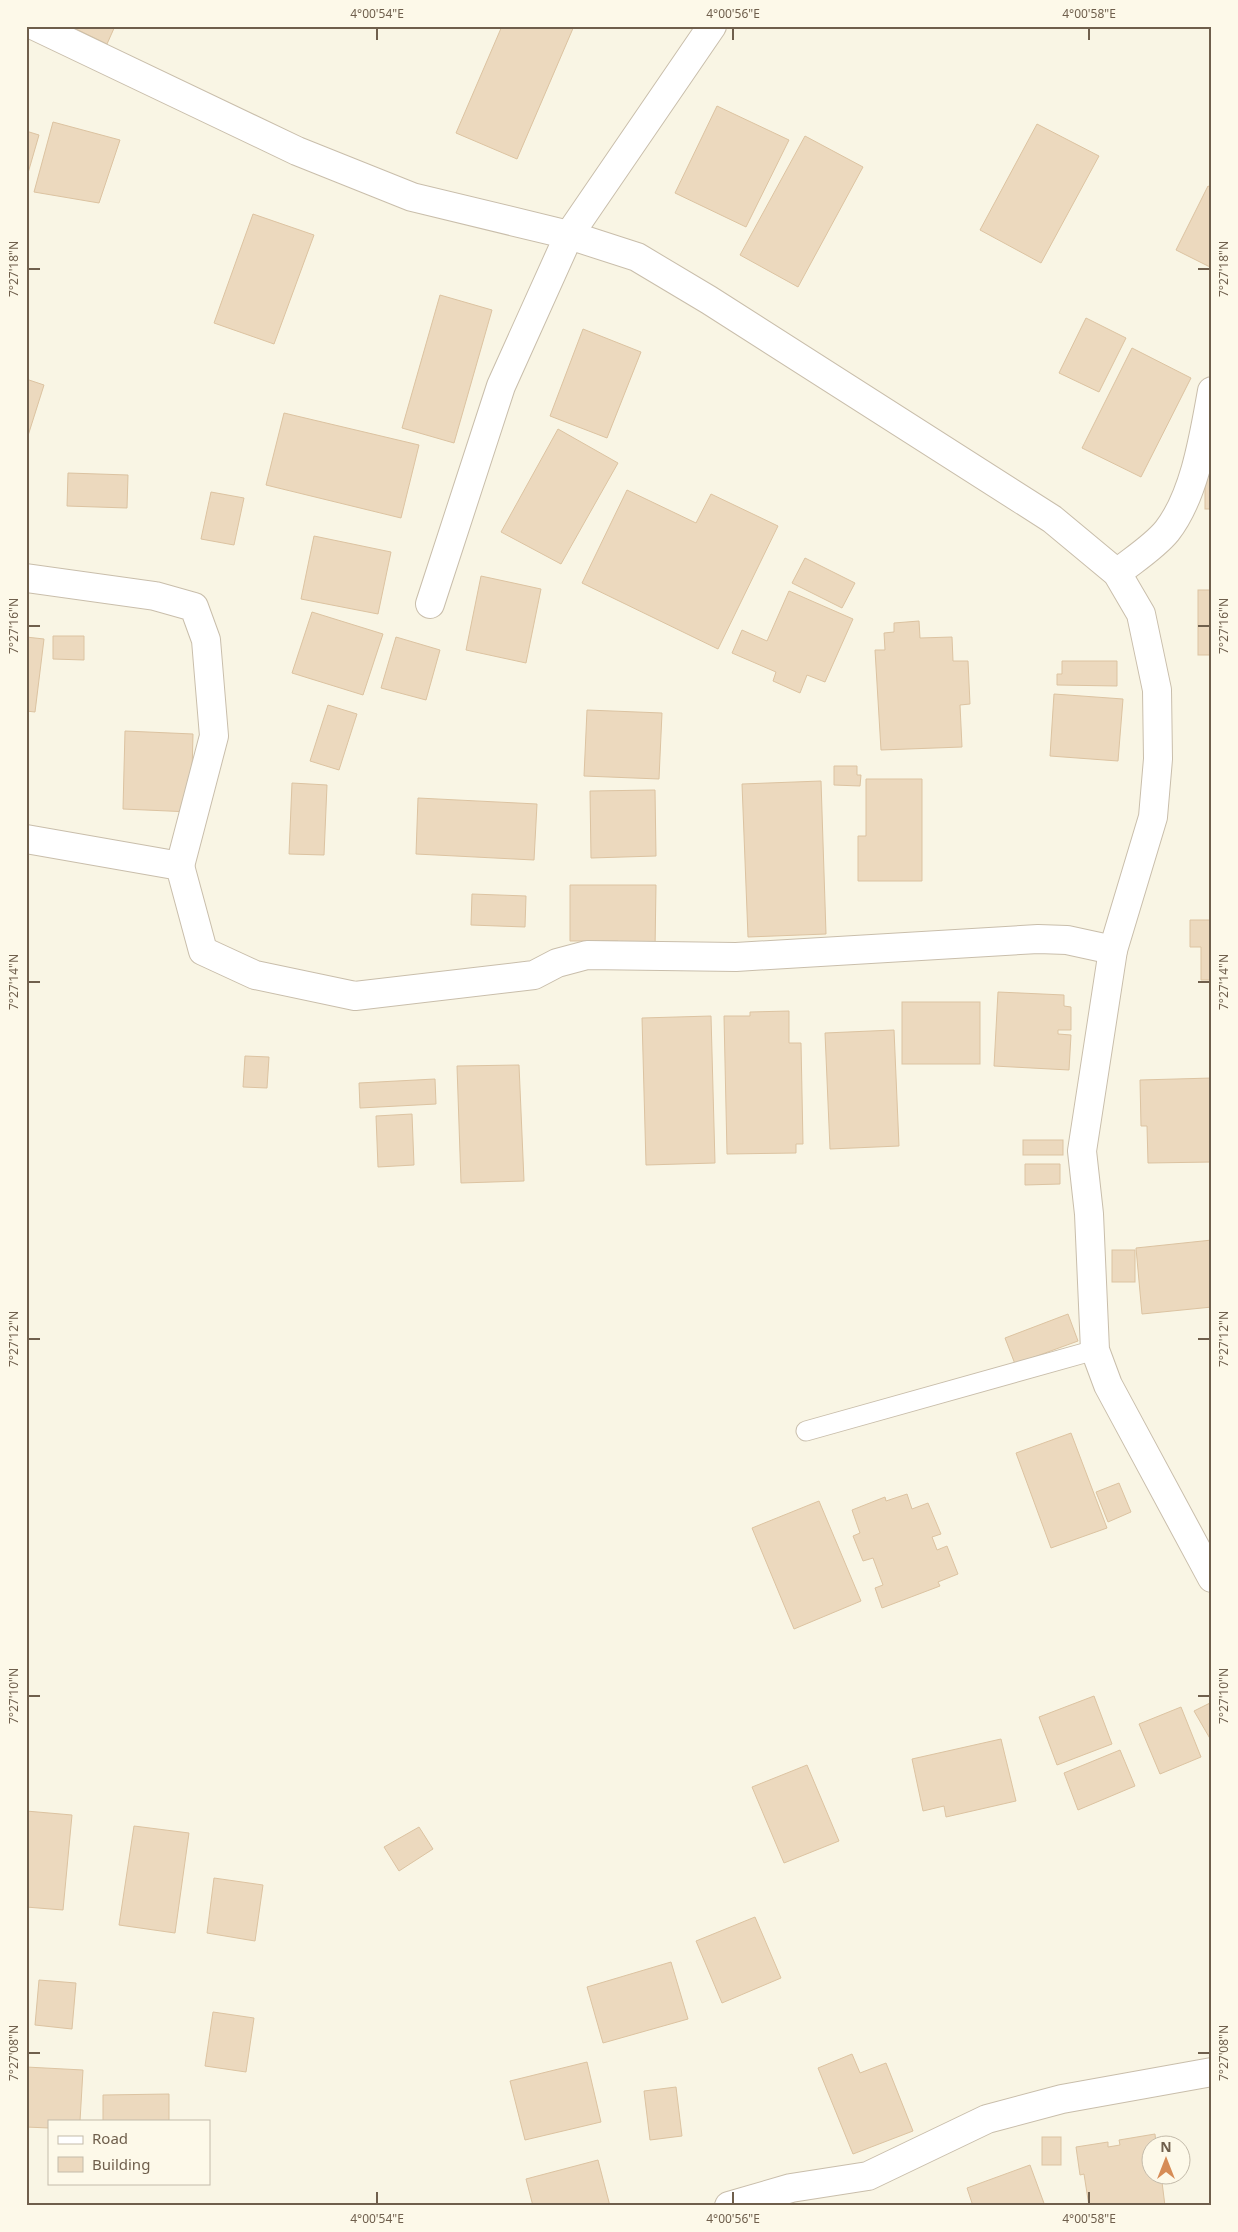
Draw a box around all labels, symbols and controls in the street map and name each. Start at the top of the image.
text: 4°00'54"E [350,5,404,22]
text: 4°00'56"E [706,5,760,22]
text: 4°00'58"E [1062,5,1116,22]
text: 7°27'18"N [5,241,22,297]
text: 7°27'18"N [1215,241,1232,297]
text: 7°27'16"N [5,598,22,654]
text: 7°27'16"N [1215,598,1232,654]
text: 7°27'14"N [5,954,22,1010]
text: 7°27'14"N [1215,954,1232,1010]
text: 7°27'12"N [5,1311,22,1367]
text: 7°27'12"N [1215,1311,1232,1367]
text: 7°27'10"N [5,1668,22,1724]
text: 7°27'10"N [1215,1668,1232,1724]
text: 7°27'08"N [5,2025,22,2081]
text: 7°27'08"N [1215,2025,1232,2081]
legend [48,2120,210,2184]
text: Road [92,2128,128,2148]
north arrow [1140,2134,1190,2184]
text: N [1160,2137,1172,2156]
text: Building [92,2154,150,2174]
text: 4°00'54"E [350,2210,404,2227]
text: 4°00'56"E [706,2210,760,2227]
text: 4°00'58"E [1062,2210,1116,2227]

